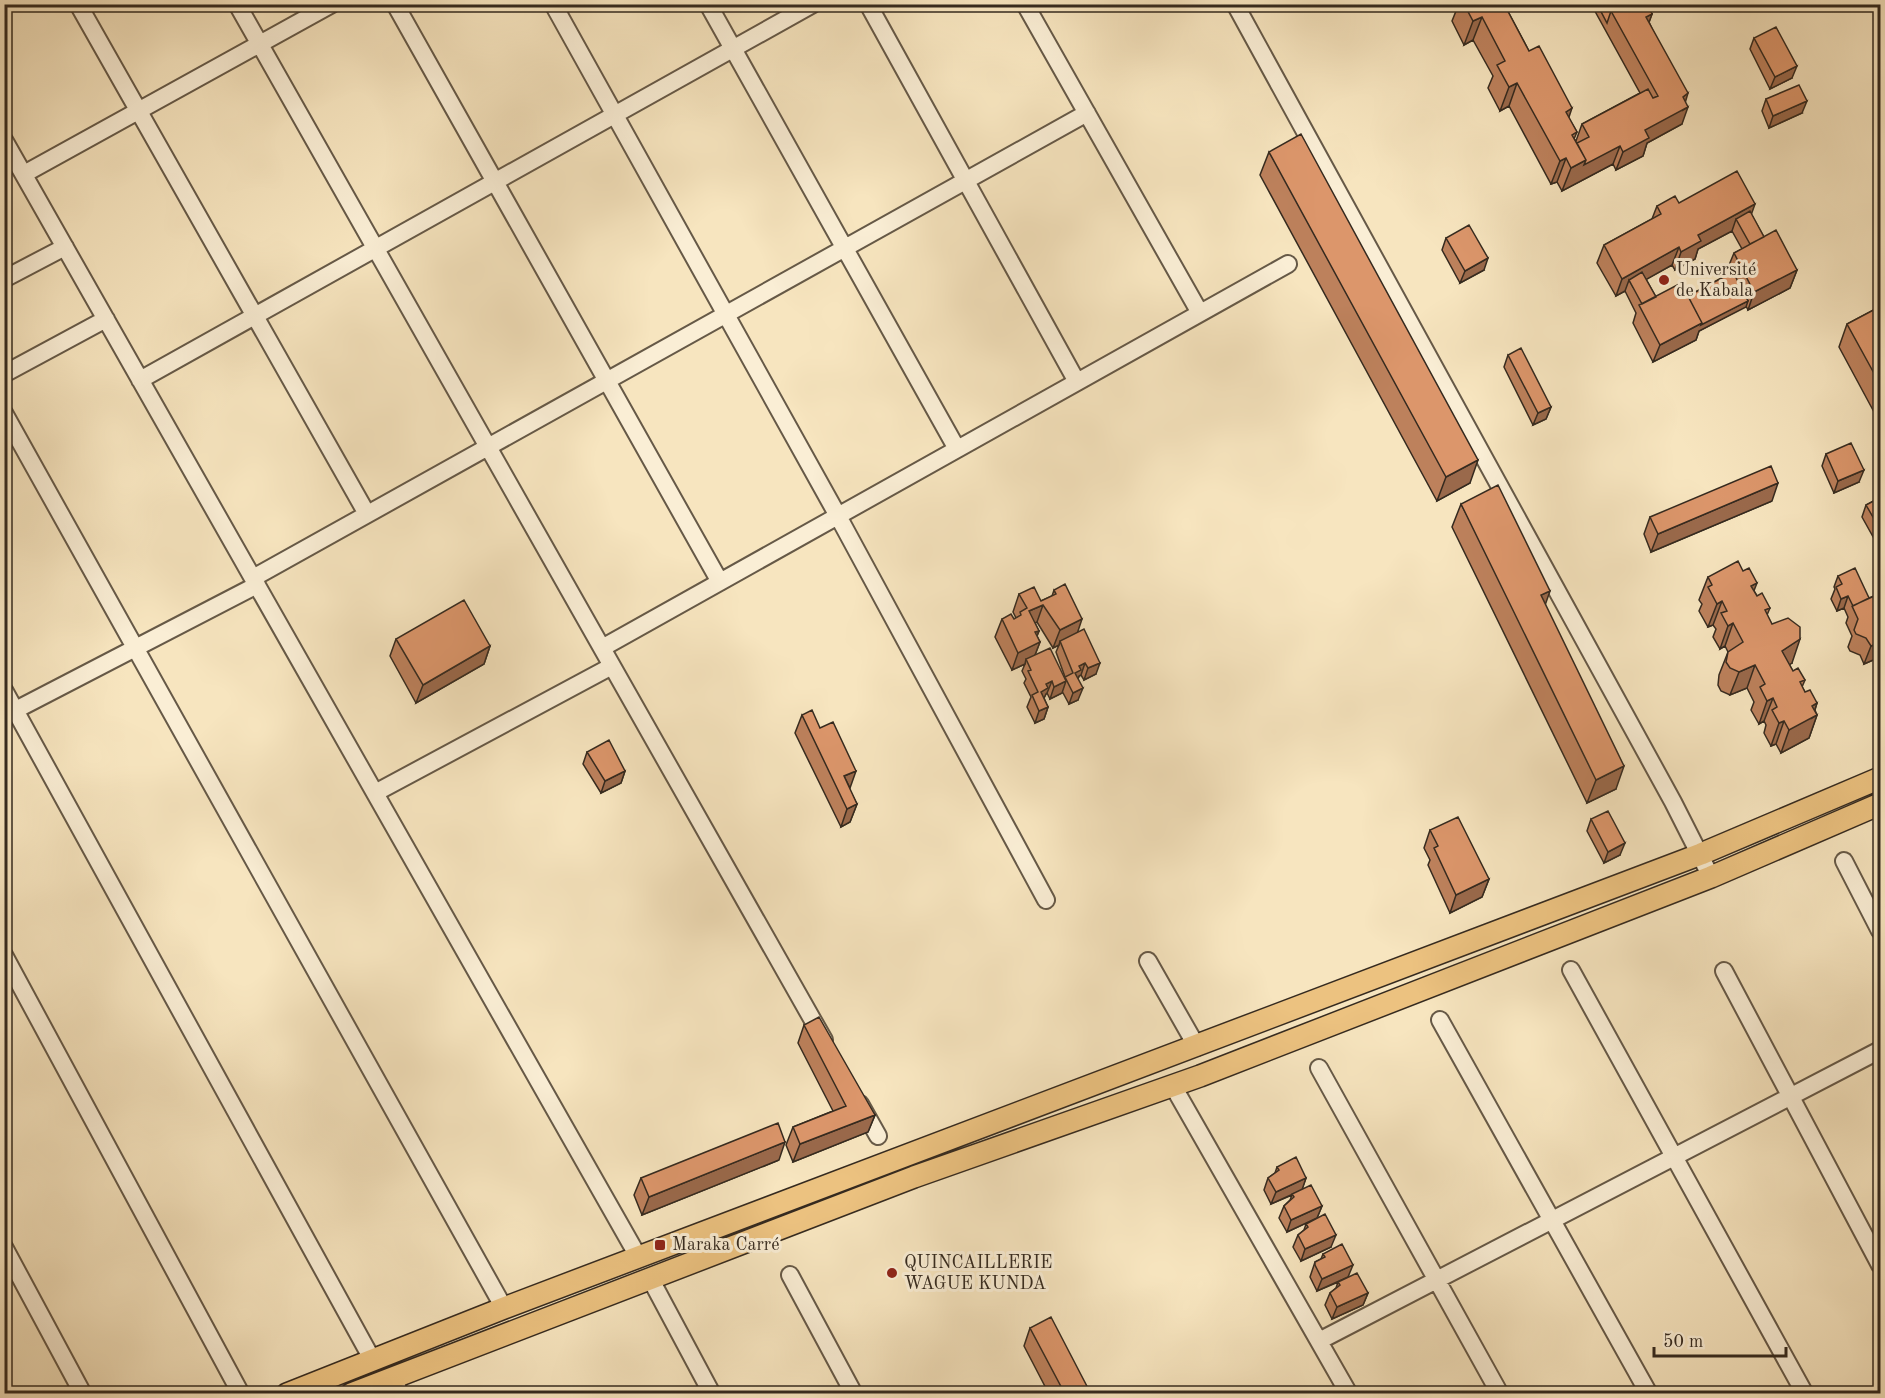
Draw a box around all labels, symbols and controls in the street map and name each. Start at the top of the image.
place label: Université de Kabala [1676,261,1756,300]
marker: Université de Kabala [1657,273,1671,287]
place label: Maraka Carré [672,1236,780,1254]
marker: Maraka Carré [653,1238,667,1252]
place label: QUINCAILLERIE WAGUE KUNDA [904,1254,1053,1293]
marker: QUINCAILLERIE WAGUE KUNDA [885,1266,899,1280]
scale bar [1654,1320,1786,1358]
text: 50 m [1663,1333,1703,1351]

